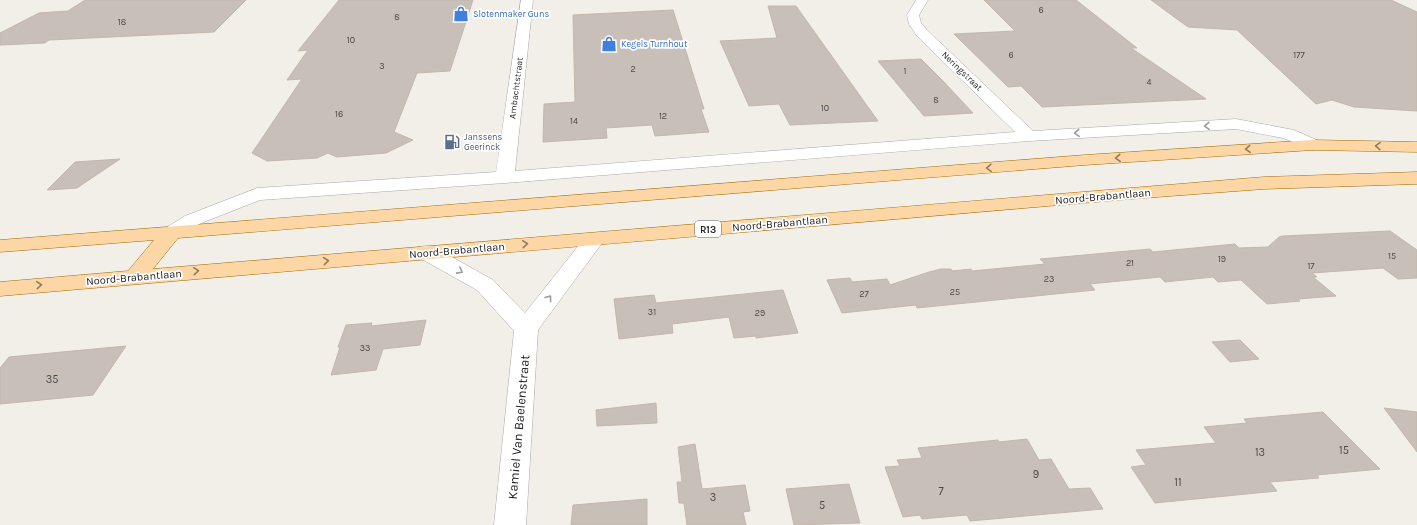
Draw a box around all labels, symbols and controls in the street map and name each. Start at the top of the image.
shop icon: Slotenmaker Guns [452,5,470,23]
house number: 6 [1038,5,1044,15]
place label: Slotenmaker Guns [473,9,549,19]
house number: 8 [394,12,400,22]
house number: 18 [118,17,127,27]
house number: 10 [347,35,355,45]
shop icon: Kegels Turnhout [600,35,618,53]
place label: Kegels Turnhout [621,39,688,49]
street label: Neringstraat [940,49,985,93]
house number: 6 [1008,50,1014,60]
house number: 177 [1293,50,1305,60]
street label: Ambachtstraat [507,56,525,119]
house number: 3 [379,61,385,71]
house number: 2 [630,64,636,74]
house number: 1 [904,66,907,76]
house number: 4 [1146,77,1152,87]
house number: 8 [933,95,939,105]
house number: 10 [821,103,829,113]
house number: 16 [335,109,343,119]
house number: 12 [659,111,667,121]
house number: 14 [570,116,578,126]
one-way arrow [1204,121,1210,130]
one-way arrow [1074,129,1080,138]
place label: Janssens Geerinck [464,132,503,152]
fuel station icon: Janssens Geerinck [443,133,461,151]
one-way arrow [1375,142,1381,150]
one-way arrow [1245,145,1251,154]
one-way arrow [1115,154,1121,162]
one-way arrow [986,163,992,172]
street label: Noord-Brabantlaan [1055,186,1151,207]
street label: Noord-Brabantlaan [732,213,828,234]
road number: R13 [695,221,721,237]
street label: Noord-Brabantlaan [409,240,505,261]
one-way arrow [522,240,528,249]
house number: 15 [1388,251,1396,261]
house number: 19 [1218,254,1226,264]
one-way arrow [323,256,329,265]
house number: 21 [1126,258,1134,268]
house number: 17 [1307,261,1315,271]
street label: Noord-Brabantlaan [86,267,182,288]
one-way arrow [193,267,199,276]
one-way arrow [456,267,463,274]
house number: 23 [1044,274,1054,284]
one-way arrow [36,281,42,290]
house number: 25 [950,287,960,297]
house number: 27 [859,289,869,299]
one-way arrow [545,295,552,302]
house number: 31 [648,307,656,317]
house number: 29 [755,308,765,318]
house number: 33 [360,343,370,353]
street label: Kamiel Van Baelenstraat [505,354,532,500]
house number: 35 [46,373,58,386]
house number: 15 [1339,444,1349,457]
house number: 13 [1255,446,1265,459]
house number: 9 [1033,468,1039,481]
house number: 11 [1174,476,1182,489]
house number: 7 [938,485,944,498]
house number: 3 [710,491,716,504]
house number: 5 [819,499,825,512]

